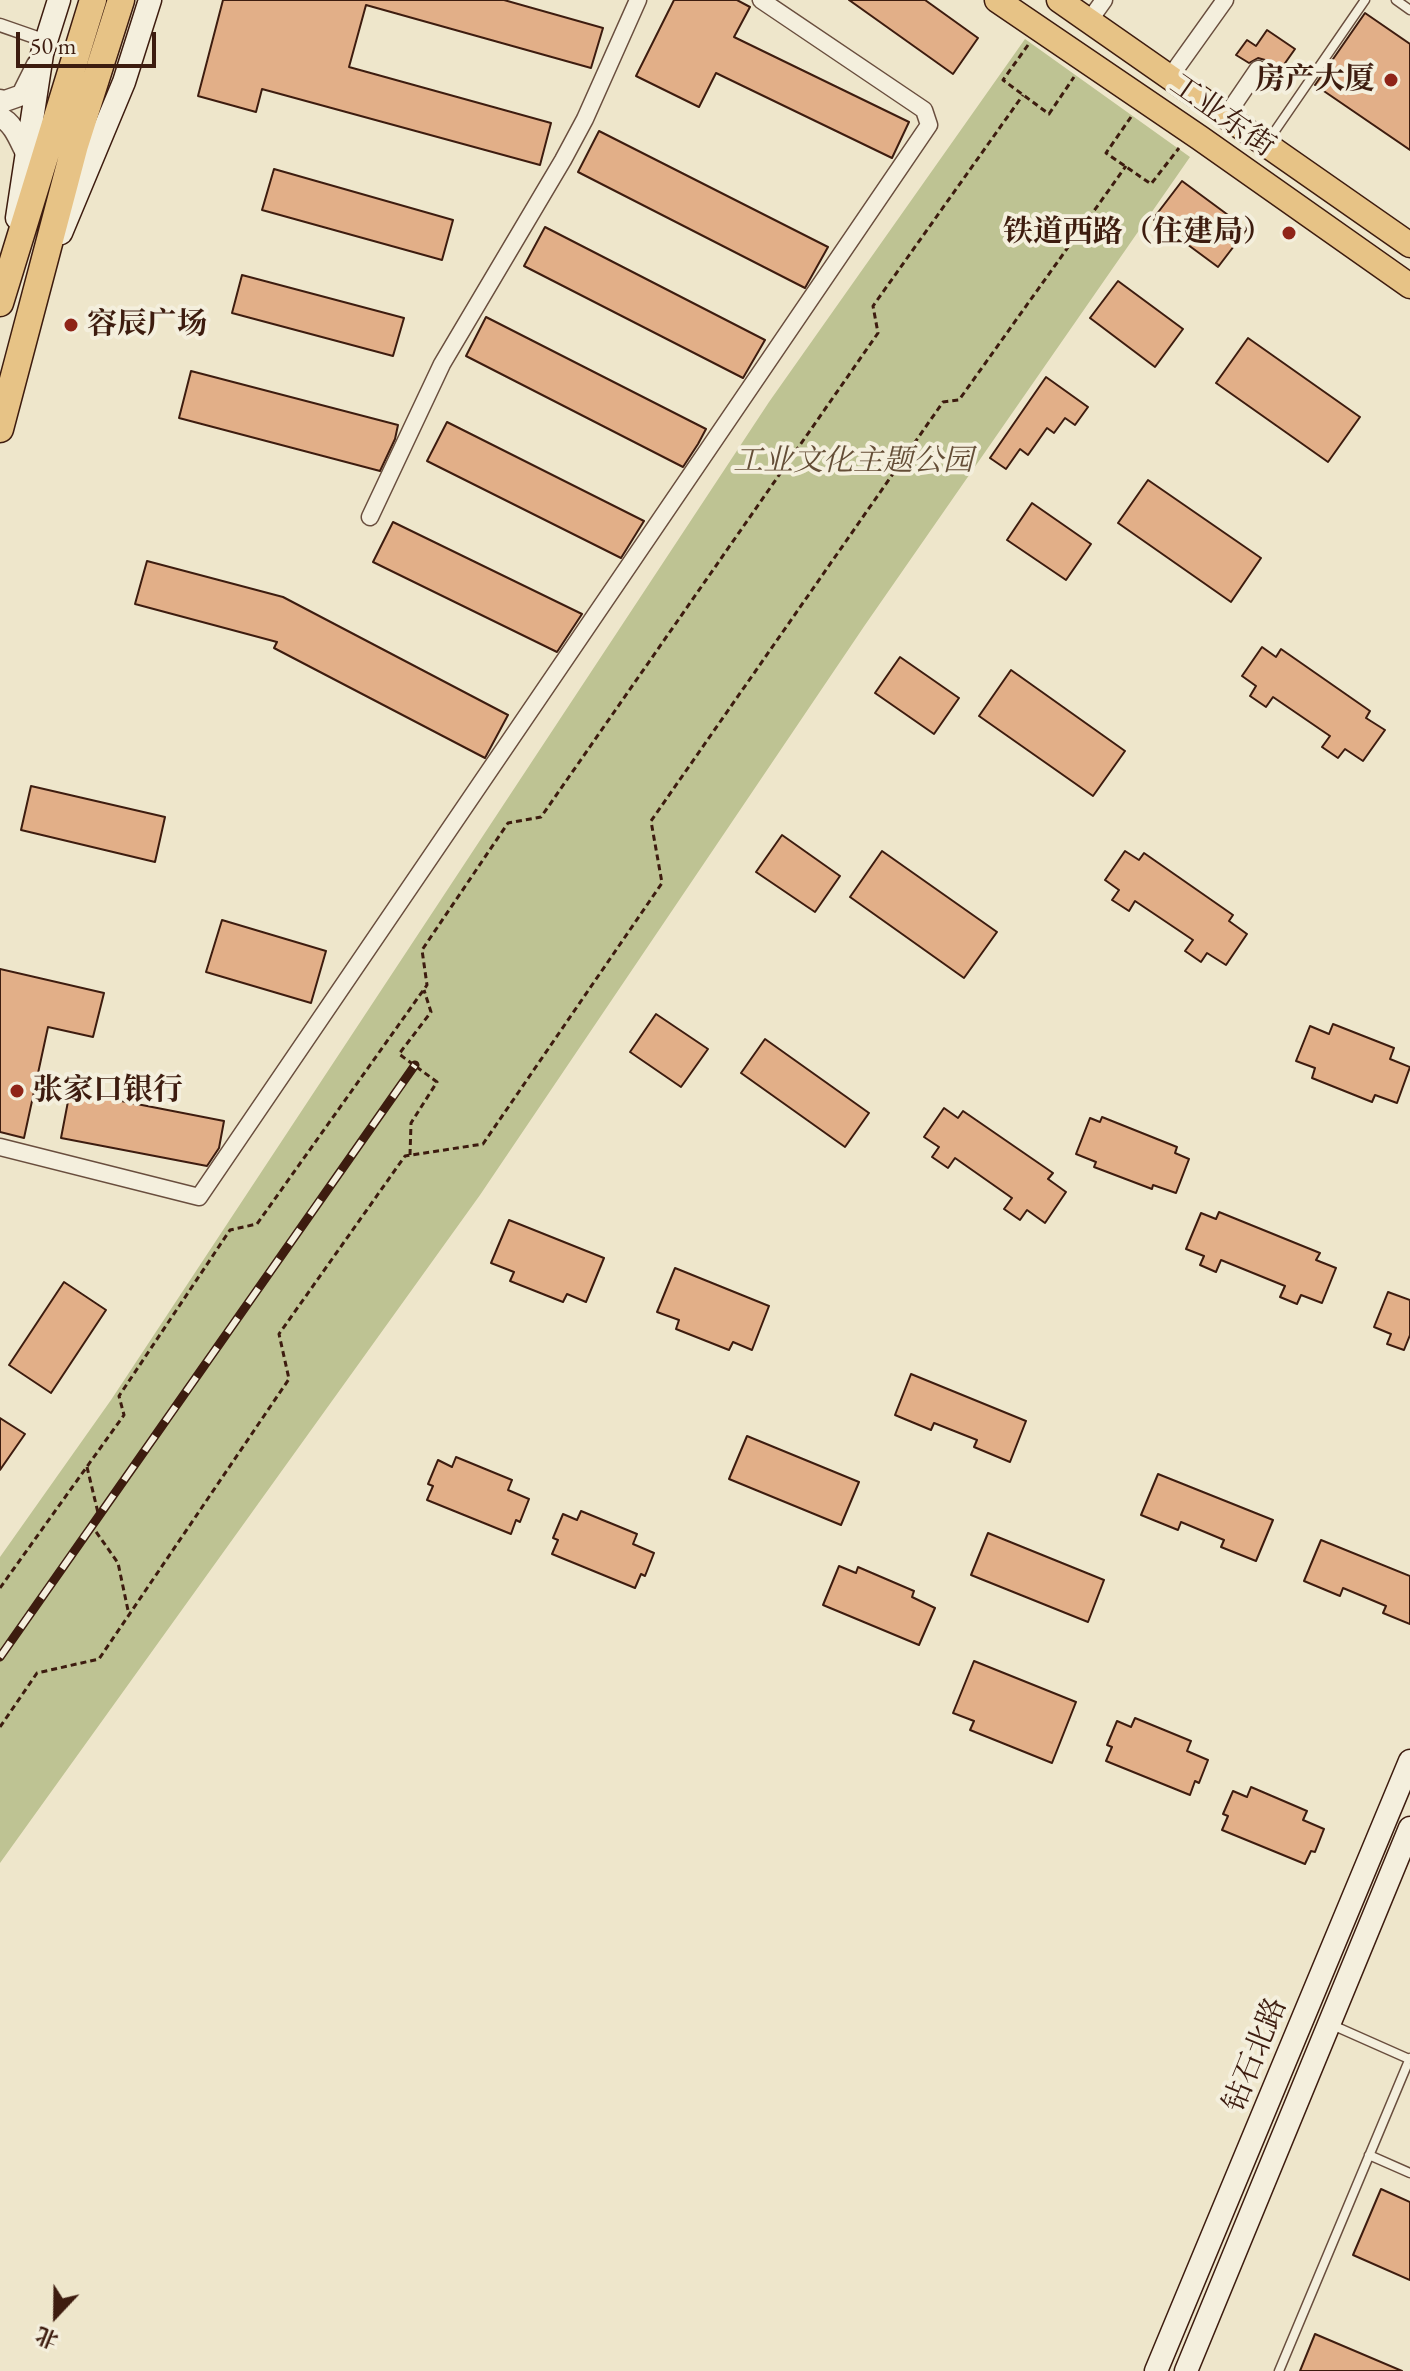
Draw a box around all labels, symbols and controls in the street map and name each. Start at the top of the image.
scale bar [20,16,160,66]
text: 50 m [30,30,77,61]
place label: 房产大厦 [1255,62,1375,98]
street label: 工业东街 [1163,67,1281,165]
marker: 房产大厦 [1382,71,1400,89]
place label: 铁道西路（住建局） [1003,215,1273,251]
marker: 铁道西路（住建局） [1280,224,1298,242]
place label: 容辰广场 [87,307,207,343]
marker: 容辰广场 [62,316,80,334]
park label: 工业文化主题公园 [733,444,973,480]
place label: 张家口银行 [33,1073,183,1109]
marker: 张家口银行 [8,1082,26,1100]
street label: 钻石北路 [1217,1993,1295,2117]
north arrow [16,2275,96,2355]
text: 北 [31,2320,62,2355]

